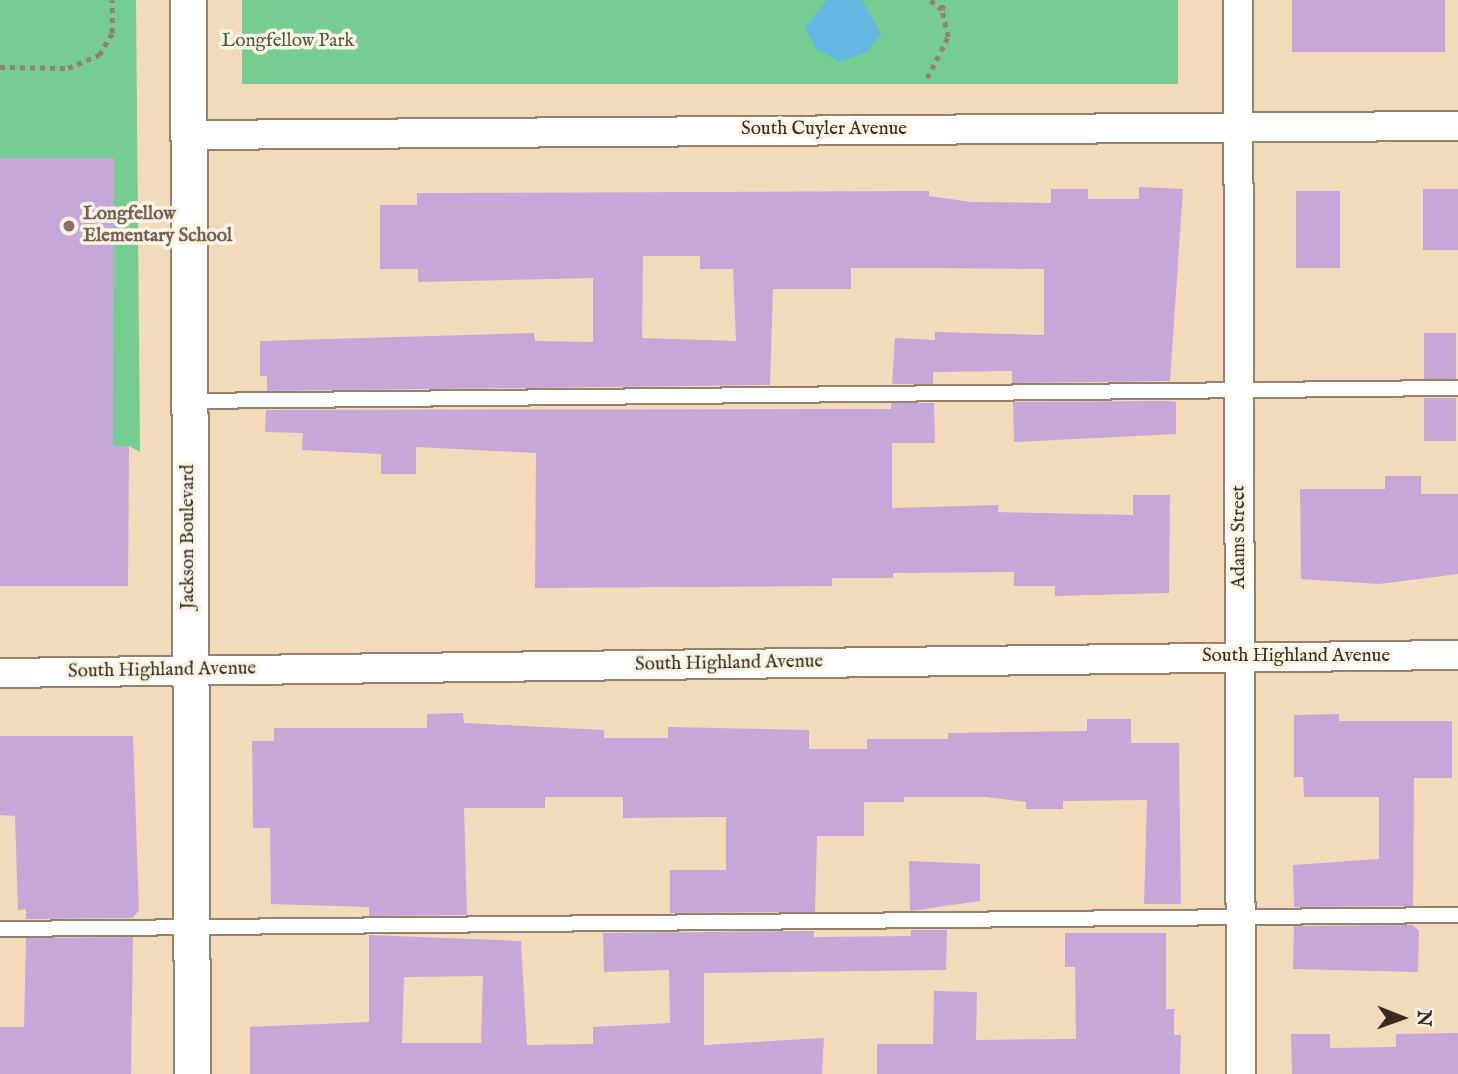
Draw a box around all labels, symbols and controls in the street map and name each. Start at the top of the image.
park label: Longfellow Park [222,31,354,53]
street label: South Cuyler Avenue [741,119,907,141]
place label: Longfellow Elementary School [83,204,232,248]
marker: Longfellow Elementary School [61,218,77,234]
street label: Jackson Boulevard [178,464,200,610]
street label: Adams Street [1229,485,1251,589]
street label: South Highland Avenue [1202,646,1390,668]
street label: South Highland Avenue [635,651,823,677]
street label: South Highland Avenue [68,658,256,684]
north arrow [1367,983,1437,1053]
text: N [1411,1010,1435,1027]

